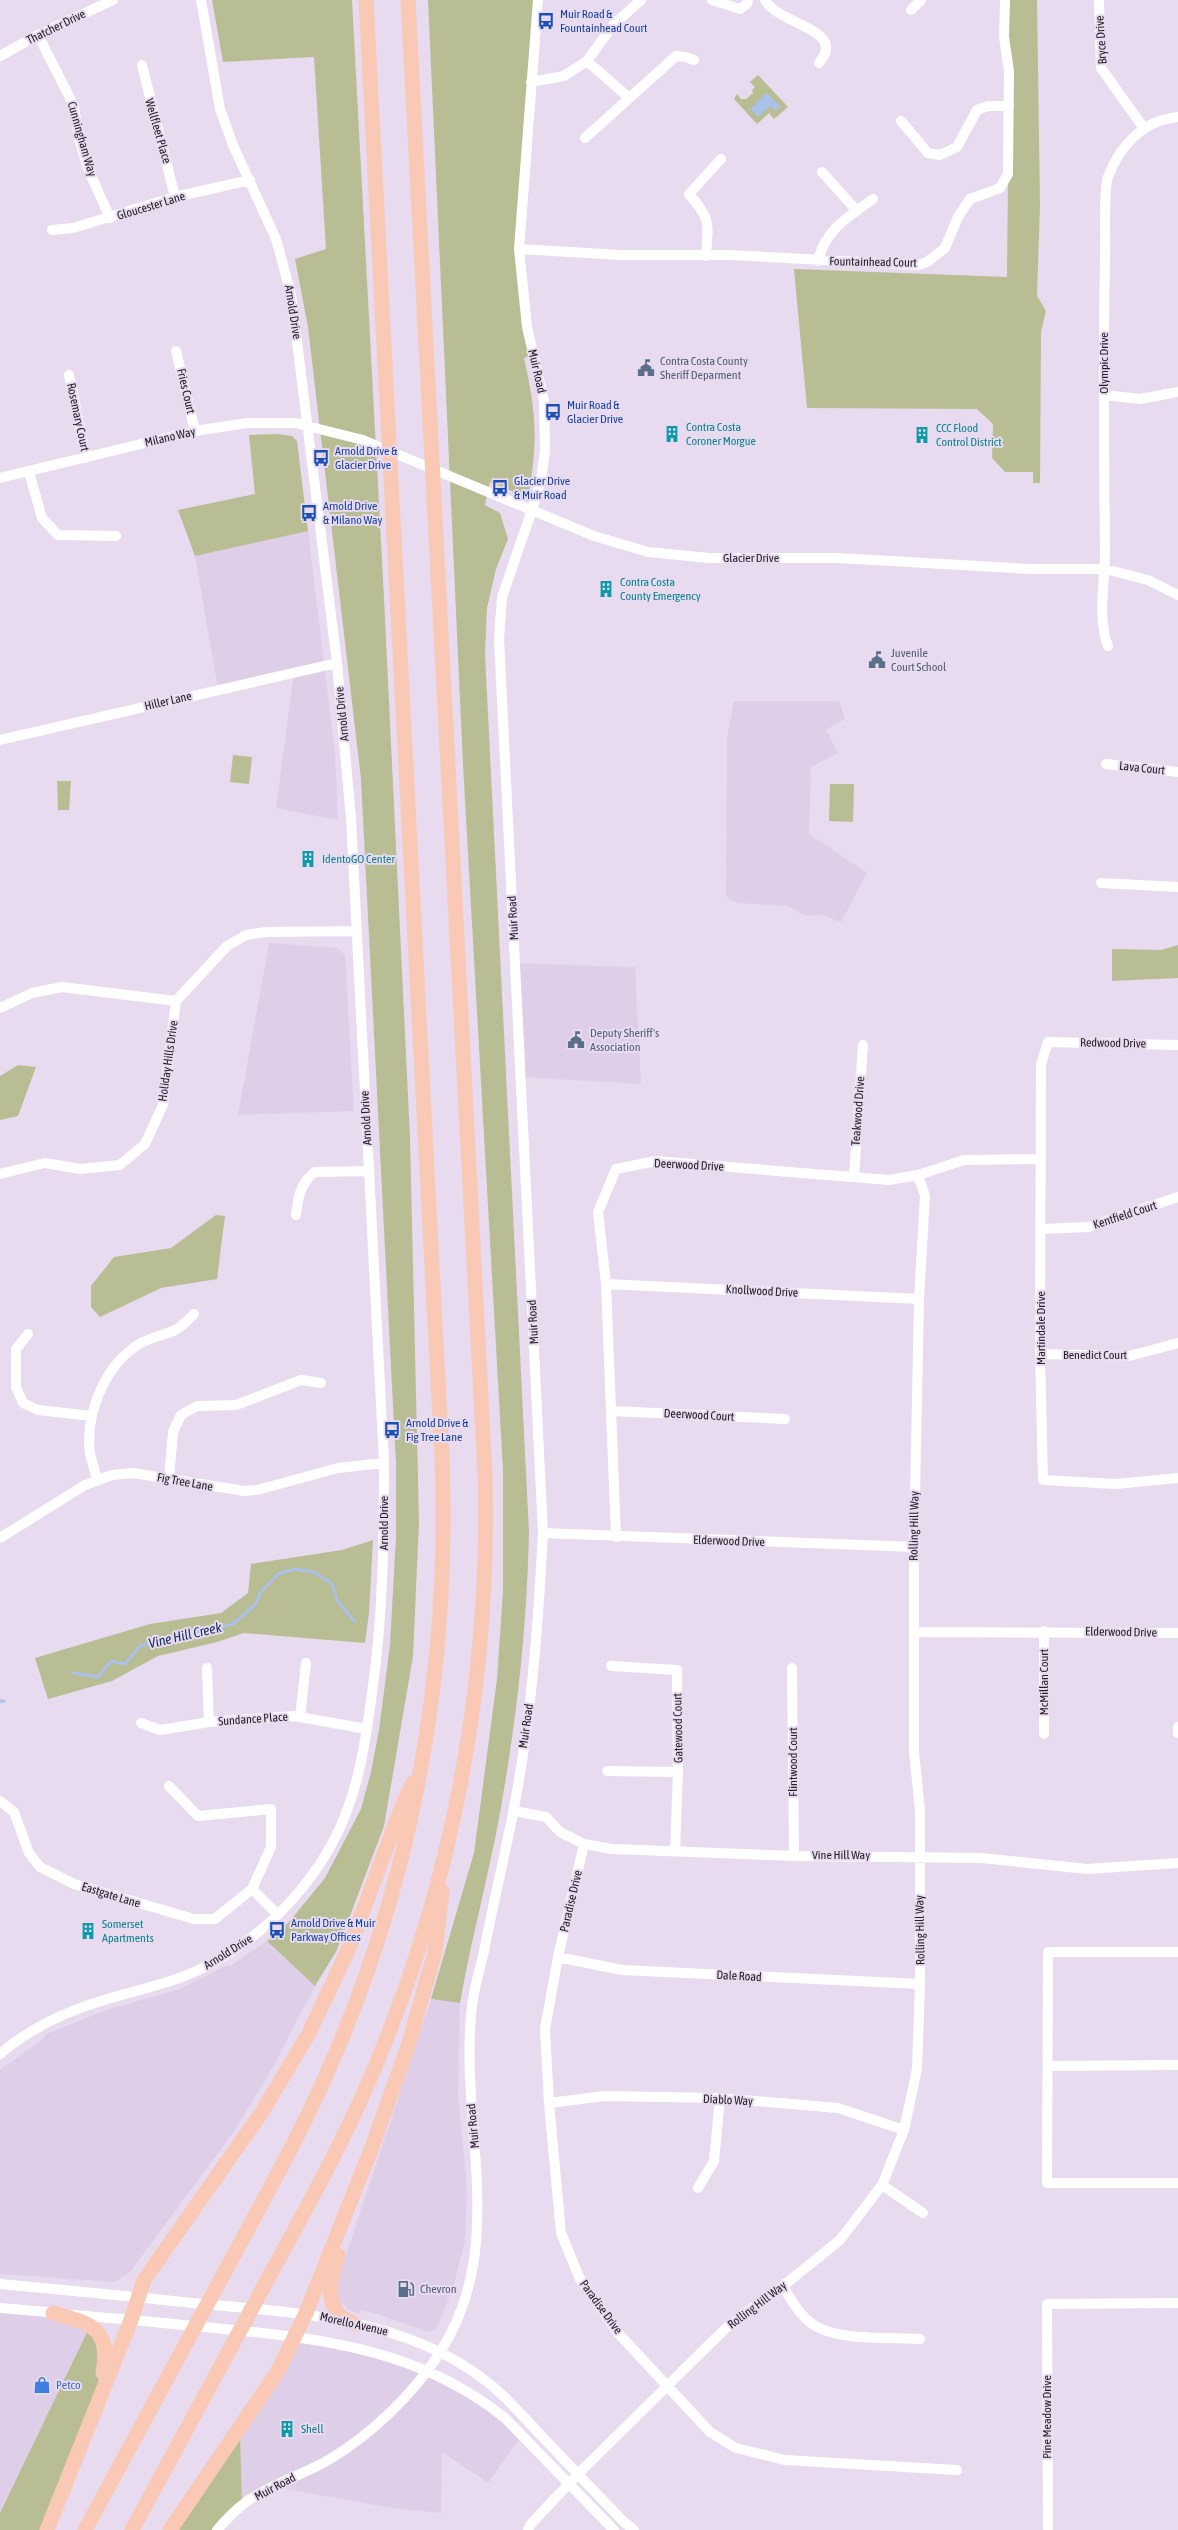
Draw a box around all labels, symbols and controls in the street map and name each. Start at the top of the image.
street label: Thatcher Drive [24,7,88,47]
place label: Muir Road & Fountainhead Court [560,7,648,35]
bus stop icon: Muir Road & Fountainhead Court [536,11,556,31]
street label: Bryce Drive [1092,15,1110,65]
street label: Wellfleet Place [142,97,174,165]
street label: Cunningham Way [65,100,99,178]
street label: Gloucester Lane [115,189,187,223]
street label: Fountainhead Court [829,254,917,270]
street label: Arnold Drive [282,284,304,340]
street label: Olympic Drive [1097,332,1111,394]
street label: Muir Road [525,348,549,394]
place label: Contra Costa County Sheriff Deparment [660,354,748,382]
public building icon: Contra Costa County Sheriff Deparment [636,358,656,378]
street label: Fries Court [174,367,198,415]
street label: Rosemary Court [64,382,92,453]
place label: Muir Road & Glacier Drive [567,398,623,426]
bus stop icon: Muir Road & Glacier Drive [543,402,563,422]
place label: Contra Costa Coroner Morgue [686,420,756,448]
place label: CCC Flood Control District [936,421,1002,449]
street label: Milano Way [143,424,197,450]
building icon: Contra Costa Coroner Morgue [662,424,682,444]
building icon: CCC Flood Control District [912,425,932,445]
place label: Arnold Drive & Glacier Drive [335,444,398,472]
bus stop icon: Arnold Drive & Glacier Drive [311,448,331,468]
place label: Glacier Drive & Muir Road [514,474,570,502]
bus stop icon: Glacier Drive & Muir Road [490,478,510,498]
place label: Arnold Drive & Milano Way [323,499,382,527]
bus stop icon: Arnold Drive & Milano Way [299,503,319,523]
street label: Glacier Drive [723,551,779,565]
place label: Contra Costa County Emergency [620,575,701,603]
building icon: Contra Costa County Emergency [596,579,616,599]
place label: Juvenile Court School [891,646,947,674]
public building icon: Juvenile Court School [867,650,887,670]
street label: Arnold Drive [332,686,352,742]
street label: Hiller Lane [143,689,193,713]
street label: Lava Court [1118,759,1166,777]
building icon: IdentoGO Center [298,849,318,869]
place label: IdentoGO Center [322,852,395,866]
street label: Muir Road [505,895,521,941]
street label: Holiday Hills Drive [155,1020,181,1102]
place label: Deputy Sheriff's Association [590,1026,659,1054]
public building icon: Deputy Sheriff's Association [566,1030,586,1050]
street label: Redwood Drive [1080,1035,1146,1051]
street label: Teakwood Drive [849,1076,867,1146]
street label: Arnold Drive [358,1090,374,1146]
street label: Deerwood Drive [654,1156,724,1174]
street label: Kentfield Court [1091,1198,1159,1232]
street label: Knollwood Drive [725,1282,799,1300]
street label: Martindale Drive [1034,1291,1048,1365]
street label: Muir Road [525,1299,541,1345]
street label: Benedict Court [1063,1348,1128,1362]
street label: Deerwood Court [663,1406,735,1424]
place label: Arnold Drive & Fig Tree Lane [406,1416,469,1444]
bus stop icon: Arnold Drive & Fig Tree Lane [382,1420,402,1440]
street label: Fig Tree Lane [156,1470,214,1494]
street label: Rolling Hill Way [906,1491,922,1561]
street label: Arnold Drive [377,1496,391,1550]
street label: Elderwood Drive [693,1533,765,1549]
water label: Vine Hill Creek [147,1619,224,1651]
street label: Elderwood Drive [1085,1624,1157,1640]
street label: McMillan Court [1037,1648,1051,1715]
street label: Gatewood Court [670,1692,686,1763]
street label: Muir Road [516,1703,536,1749]
street label: Sundance Place [218,1710,288,1728]
street label: Flintwood Court [786,1727,800,1797]
street label: Vine Hill Way [812,1848,870,1862]
street label: Paradise Drive [557,1869,585,1933]
street label: Eastgate Lane [80,1879,142,1911]
street label: Rolling Hill Way [912,1895,928,1965]
place label: Arnold Drive & Muir Parkway Offices [291,1916,376,1944]
place label: Somerset Apartments [102,1917,154,1945]
bus stop icon: Arnold Drive & Muir Parkway Offices [267,1920,287,1940]
building icon: Somerset Apartments [78,1921,98,1941]
street label: Arnold Drive [201,1932,255,1972]
street label: Dale Road [716,1968,762,1984]
street label: Diablo Way [703,2092,753,2108]
street label: Muir Road [464,2103,482,2149]
street label: Paradise Drive [577,2277,625,2337]
street label: Rolling Hill Way [725,2278,789,2332]
fuel station icon: Chevron [396,2279,416,2299]
place label: Chevron [420,2282,457,2296]
street label: Morello Avenue [319,2309,389,2339]
shop icon: Petco [32,2375,52,2395]
street label: Pine Meadow Drive [1040,2375,1054,2459]
place label: Petco [56,2378,81,2392]
building icon: Shell [277,2419,297,2439]
place label: Shell [301,2422,324,2436]
street label: Muir Road [252,2470,298,2504]

